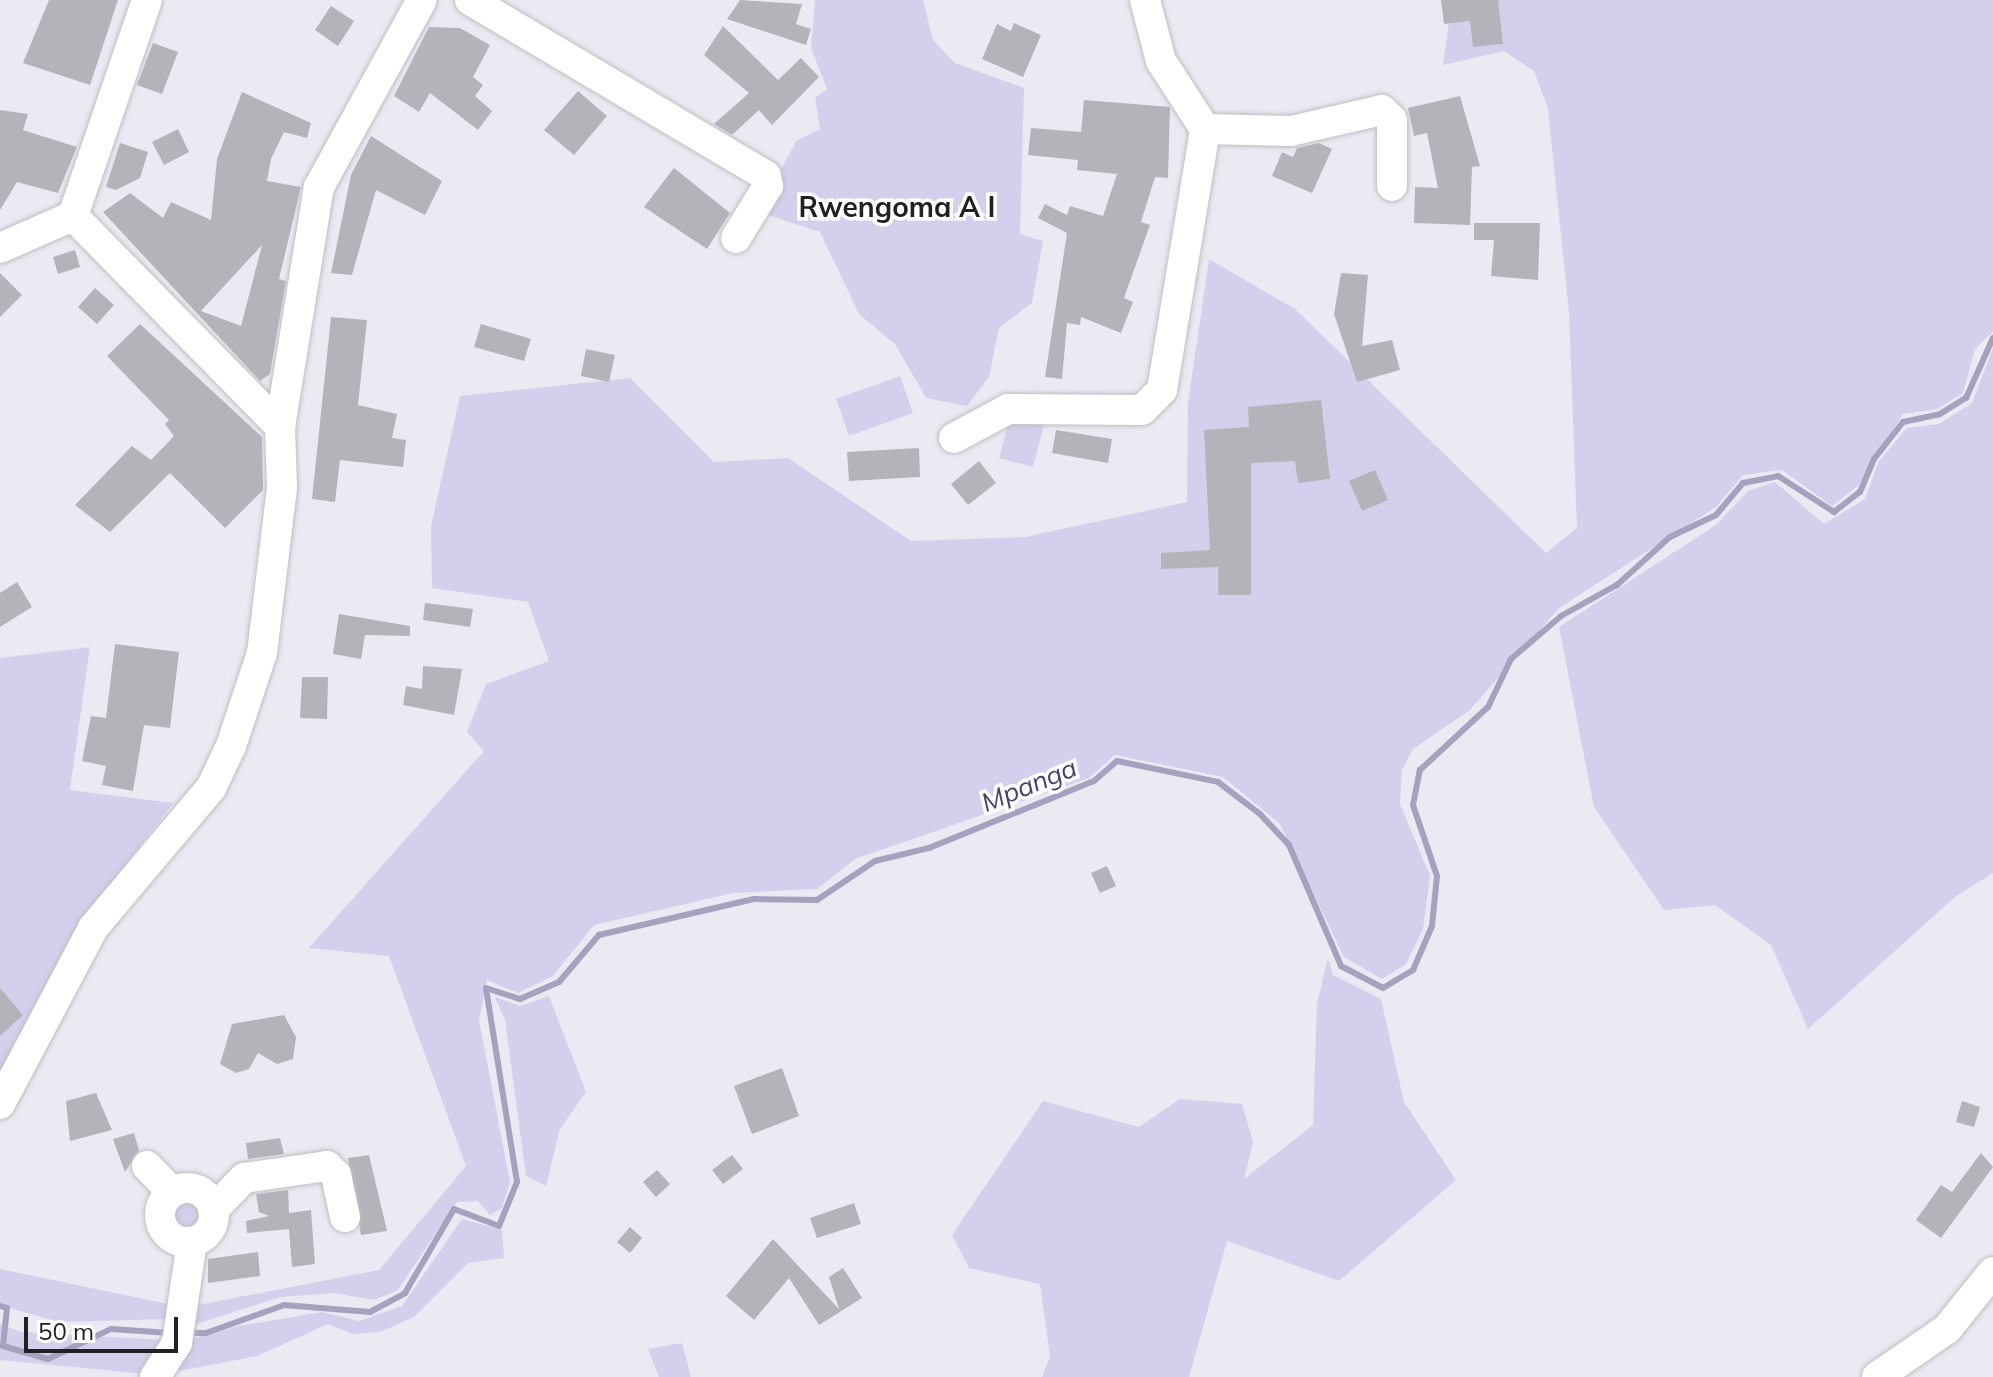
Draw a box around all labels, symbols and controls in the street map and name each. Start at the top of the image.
district label: Rwengoma A I [798,190,996,224]
water label: Mpanga [977,752,1081,818]
scale bar [28,1301,182,1351]
text: 50 m [38,1316,94,1346]

